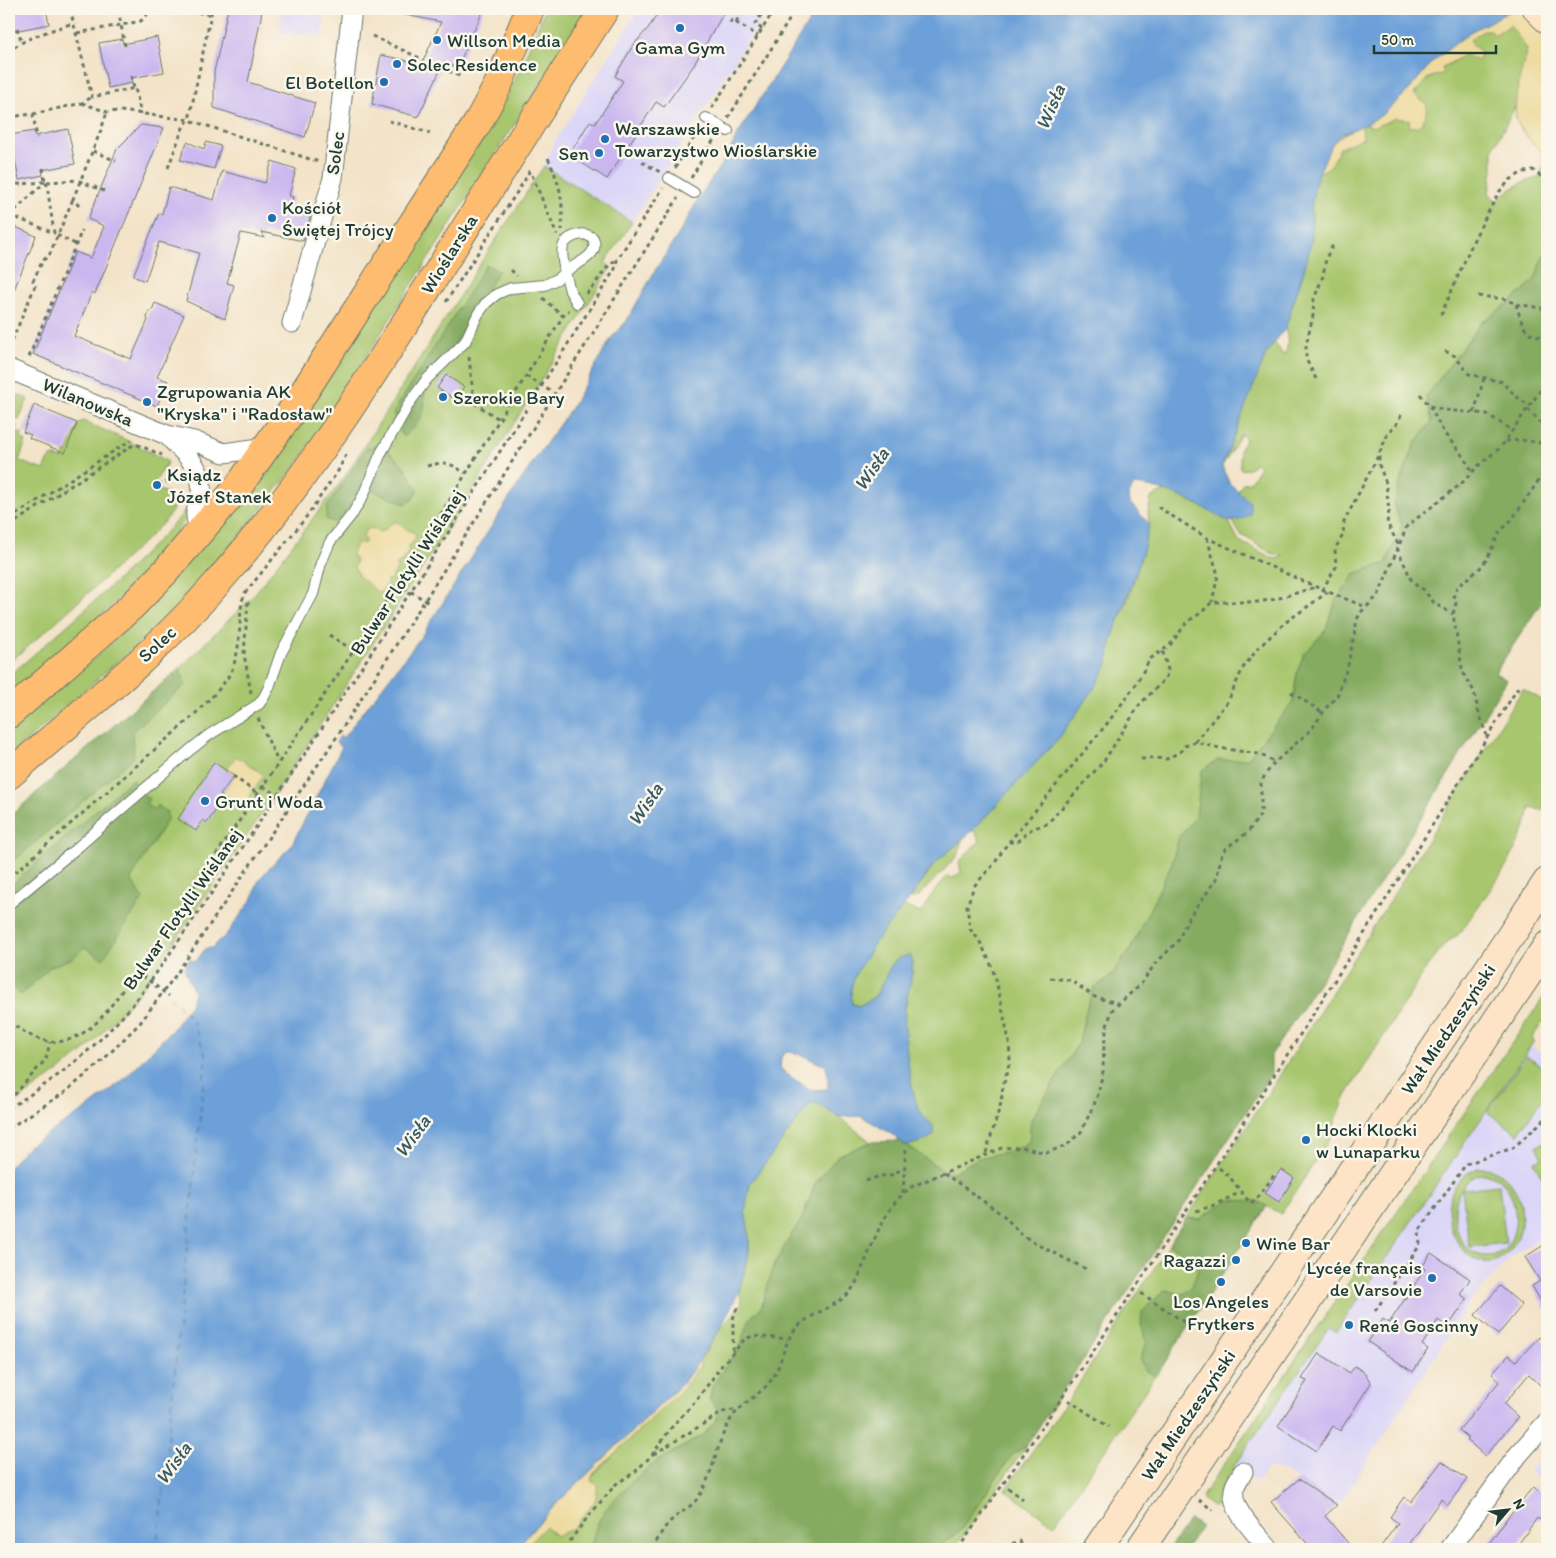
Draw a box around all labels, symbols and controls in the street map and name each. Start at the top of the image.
marker: Gama Gym [674,22,686,34]
scale bar [1374,22,1496,54]
place label: Willson Media [447,29,561,52]
text: 50 m [1381,31,1414,49]
marker: Willson Media [431,34,443,46]
place label: Gama Gym [635,36,725,59]
place label: Solec Residence [407,53,537,76]
marker: Solec Residence [391,58,403,70]
place label: El Botellon [285,71,374,94]
marker: El Botellon [378,76,390,88]
water label: Wisła [1030,80,1071,133]
place label: Warszawskie Towarzystwo Wioślarskie [615,117,817,162]
street label: Solec [321,130,349,176]
marker: Warszawskie Towarzystwo Wioślarskie [599,133,611,145]
place label: Sen [559,142,589,165]
marker: Sen [593,147,605,159]
place label: Kościół Świętej Trójcy [282,196,394,241]
street label: Wioślarska [415,210,483,298]
marker: Kościół Świętej Trójcy [266,212,278,224]
street label: Wilanowska [39,373,137,431]
place label: Zgrupowania AK "Kryska" i "Radosław" [157,380,333,425]
place label: Szerokie Bary [453,386,565,409]
marker: Szerokie Bary [437,391,449,403]
marker: Zgrupowania AK "Kryska" i "Radosław" [141,396,153,408]
water label: Wisła [848,442,895,495]
place label: Ksiądz Józef Stanek [167,463,272,508]
marker: Ksiądz Józef Stanek [151,479,163,491]
street label: Bulwar Flotylli Wiślanej [345,485,469,659]
street label: Solec [133,621,181,667]
water label: Wisła [622,777,669,830]
place label: Grunt i Woda [215,790,323,813]
marker: Grunt i Woda [199,795,211,807]
street label: Bulwar Flotylli Wiślanej [117,824,247,994]
street label: Wał Miedzeszyński [1396,959,1500,1099]
water label: Wisła [389,1109,436,1162]
place label: Hocki Klocki w Lunaparku [1316,1118,1421,1163]
marker: Hocki Klocki w Lunaparku [1300,1134,1312,1146]
place label: Wine Bar [1256,1232,1331,1255]
marker: Wine Bar [1240,1237,1252,1249]
place label: Ragazzi [1163,1249,1226,1272]
marker: Ragazzi [1230,1254,1242,1266]
place label: Lycée français de Varsovie [1306,1256,1422,1301]
marker: Lycée français de Varsovie [1426,1272,1438,1284]
marker: Los Angeles Frytkers [1215,1276,1227,1288]
place label: Los Angeles Frytkers [1173,1290,1269,1335]
place label: René Goscinny [1359,1314,1478,1337]
marker: René Goscinny [1343,1319,1355,1331]
street label: Wał Miedzeszyński [1136,1345,1240,1485]
water label: Wisła [150,1436,197,1489]
north arrow [1484,1486,1534,1536]
text: N [1509,1496,1529,1512]

